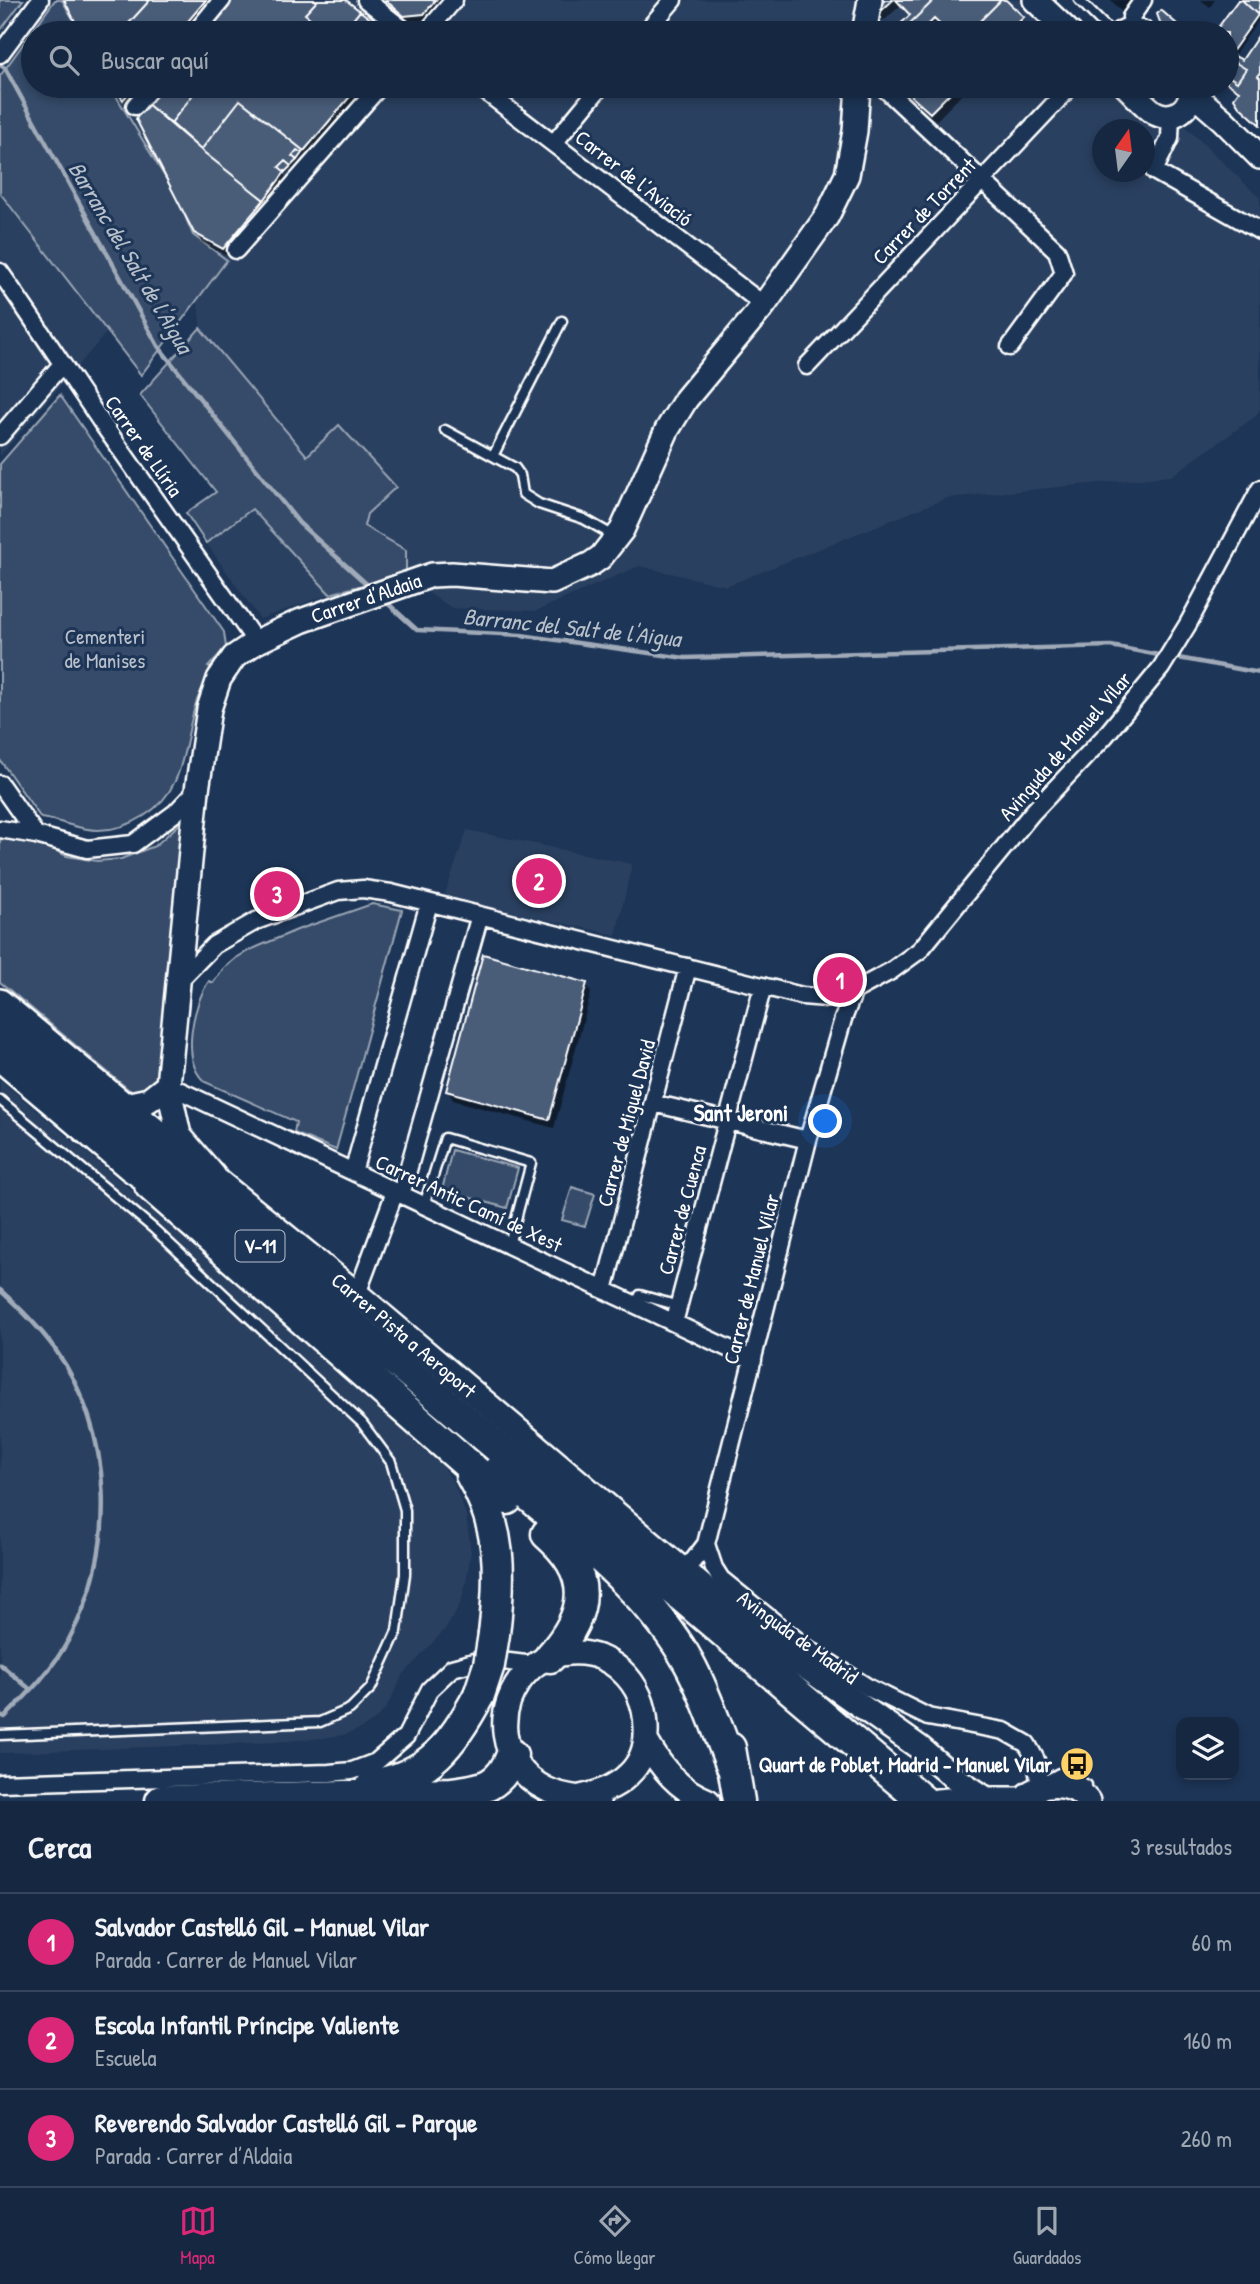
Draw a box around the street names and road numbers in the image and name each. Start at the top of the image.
street label: Carrer de l’Aviació [569,123,699,233]
street label: Carrer de Torrent [866,151,983,271]
street label: Carrer de Llíria [98,389,190,503]
street label: Carrer d’Aldaia [307,566,425,630]
street label: Avinguda de Manuel Vilar [992,665,1138,827]
street label: Carrer de Miguel David [590,1036,662,1210]
street label: Carrer de Cuenca [651,1142,713,1278]
street label: Carrer Antic Camí de Xest [371,1147,568,1259]
street label: Carrer de Manuel Vilar [716,1191,786,1367]
road number: V-11 [236,1230,284,1262]
street label: Carrer Pista a Aeroport [325,1266,483,1405]
street label: Avinguda de Madrid [732,1583,864,1691]

